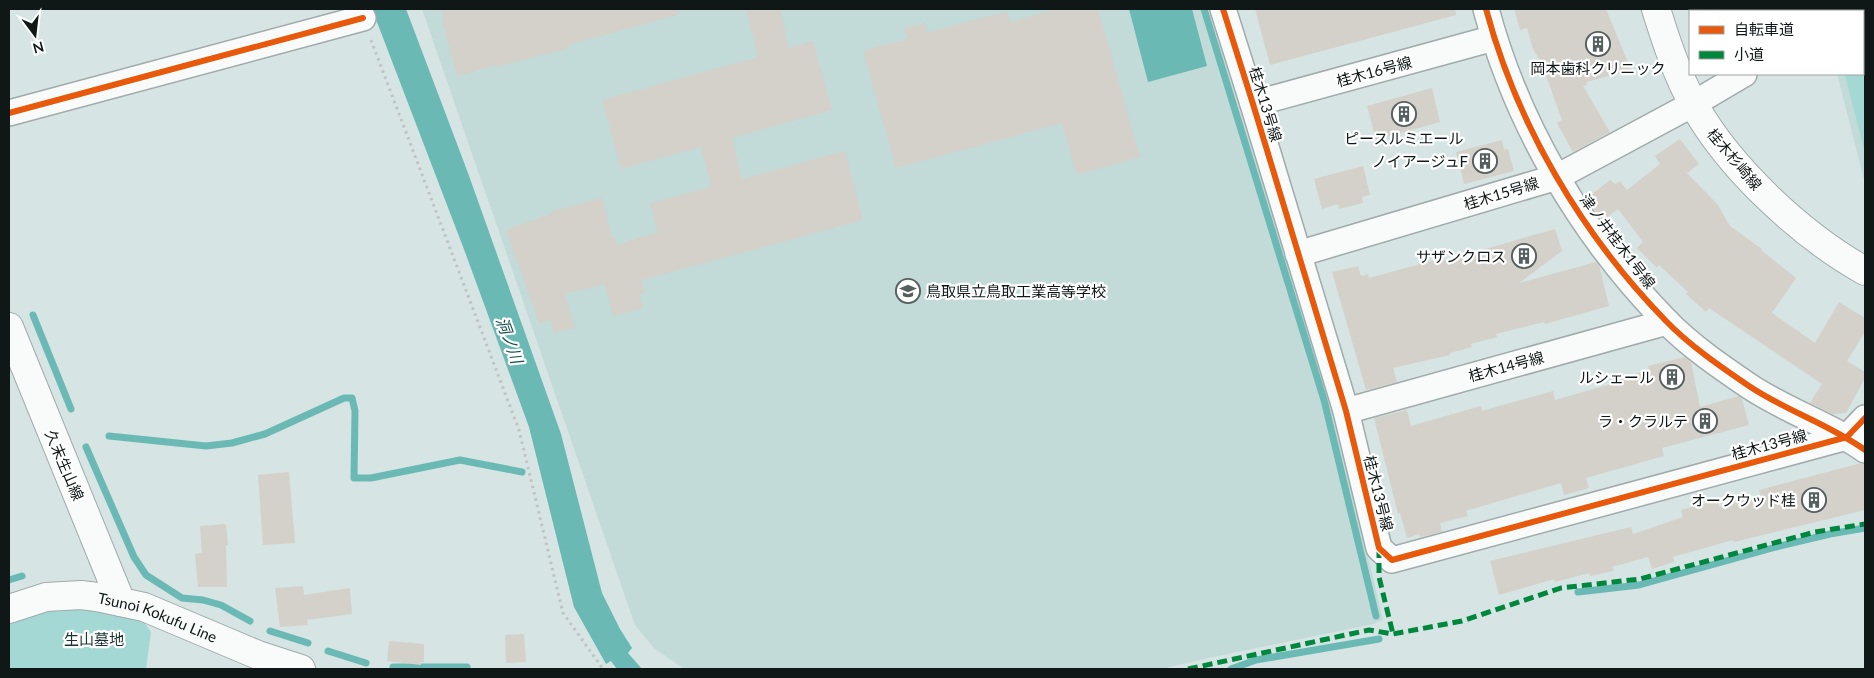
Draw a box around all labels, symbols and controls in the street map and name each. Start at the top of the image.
north arrow [10,10,60,60]
legend [1689,10,1864,75]
text: 自転車道 [1734,20,1794,38]
building icon: 岡本歯科クリニック [1585,31,1611,57]
text: N [31,38,46,58]
text: 小道 [1734,45,1764,63]
street label: 桂木16号線 [1334,52,1414,90]
place label: 岡本歯科クリニック [1530,59,1666,77]
street label: 桂木13号線 [1246,64,1286,144]
building icon: ピースルミエール [1391,101,1417,127]
street label: 桂木杉崎線 [1704,124,1766,194]
place label: ピースルミエール [1344,129,1464,147]
building icon: ノイアージュF [1472,148,1498,174]
place label: ノイアージュF [1372,152,1468,170]
street label: 桂木15号線 [1461,173,1541,213]
street label: 津ノ井桂木1号線 [1577,190,1659,292]
building icon: サザンクロス [1511,243,1537,269]
place label: サザンクロス [1416,247,1506,265]
school or university icon: 鳥取県立鳥取工業高等学校 [895,278,921,304]
place label: 鳥取県立鳥取工業高等学校 [926,282,1106,300]
water label: 洞ノ川 [493,314,528,368]
street label: 桂木14号線 [1466,347,1546,385]
building icon: ルシェール [1659,364,1685,390]
place label: ルシェール [1579,368,1654,386]
building icon: ラ・クラルテ [1692,408,1718,434]
place label: ラ・クラルテ [1598,412,1688,430]
street label: 桂木13号線 [1729,425,1809,463]
street label: 久末生山線 [42,427,88,503]
street label: 桂木13号線 [1361,453,1397,533]
building icon: オークウッド桂 [1801,487,1827,513]
place label: オークウッド桂 [1691,491,1796,509]
street label: Tsunoi Kokufu Line [96,588,220,646]
park label: 生山墓地 [64,630,124,648]

